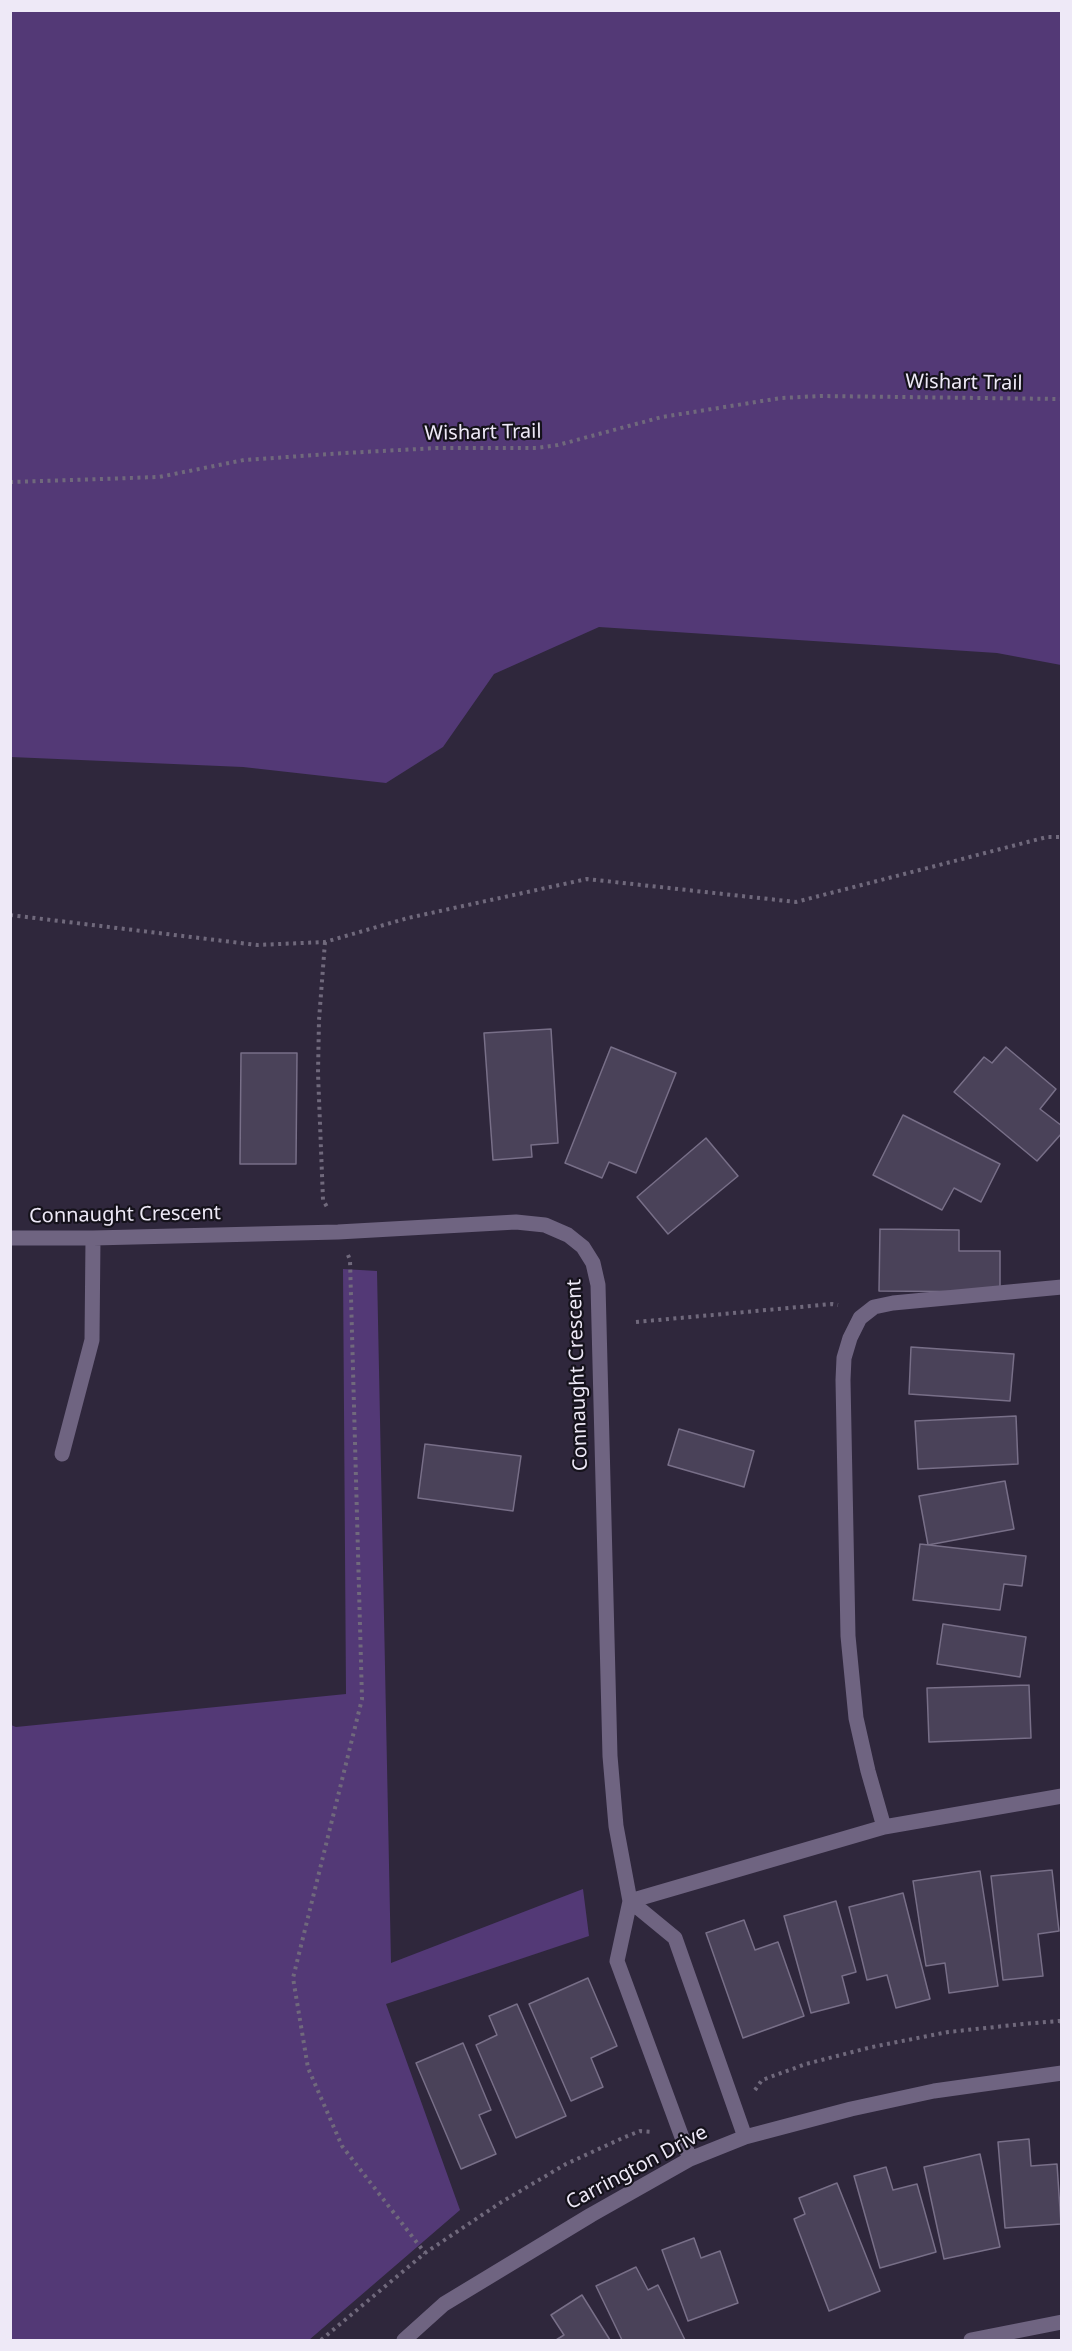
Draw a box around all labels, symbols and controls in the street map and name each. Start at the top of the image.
street label: Wishart Trail [905,370,1023,396]
street label: Wishart Trail [424,420,542,446]
street label: Connaught Crescent [29,1201,221,1229]
street label: Connaught Crescent [563,1279,593,1471]
street label: Carrington Drive [562,2121,712,2215]

